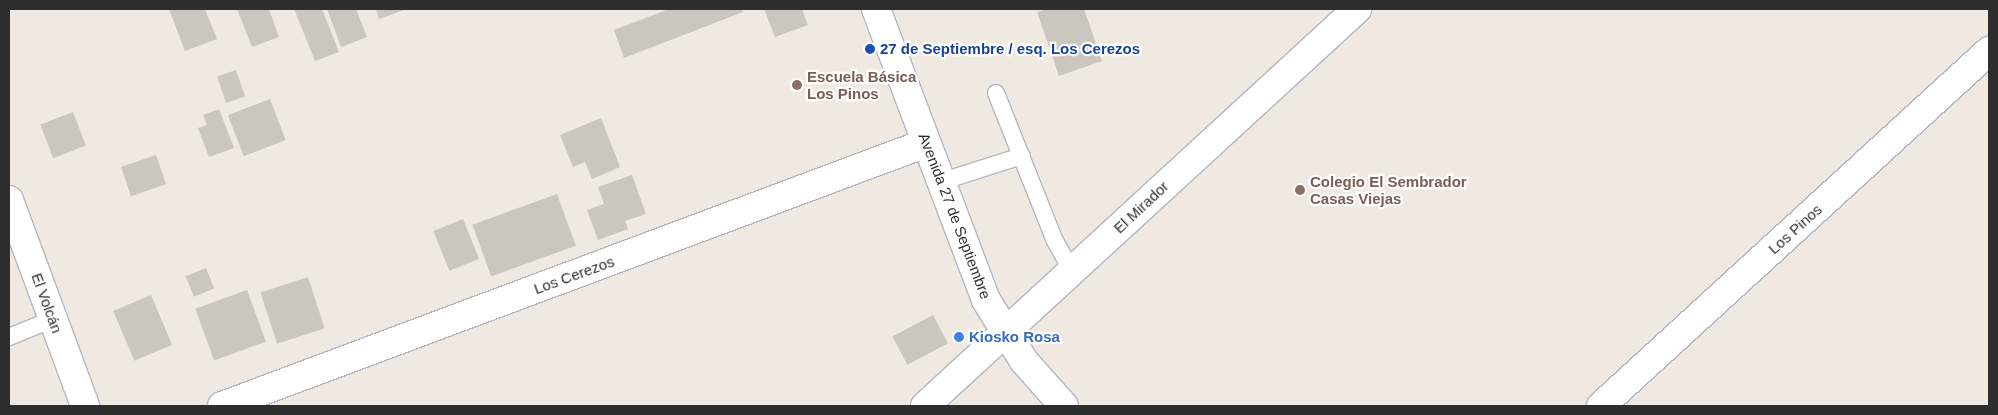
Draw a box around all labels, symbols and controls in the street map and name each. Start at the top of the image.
place label: 27 de Septiembre / esq. Los Cerezos [880,40,1140,58]
marker: 27 de Septiembre / esq. Los Cerezos [864,43,876,55]
place label: Escuela Básica Los Pinos [807,67,916,102]
marker: Escuela Básica Los Pinos [791,79,803,91]
street label: Avenida 27 de Septiembre [915,130,995,302]
place label: Colegio El Sembrador Casas Viejas [1310,172,1467,207]
street label: El Mirador [1110,177,1172,237]
marker: Colegio El Sembrador Casas Viejas [1294,184,1306,196]
street label: Los Pinos [1765,200,1825,258]
street label: Los Cerezos [531,252,617,298]
street label: El Volcán [28,271,66,335]
place label: Kiosko Rosa [969,328,1060,346]
marker: Kiosko Rosa [953,331,965,343]

